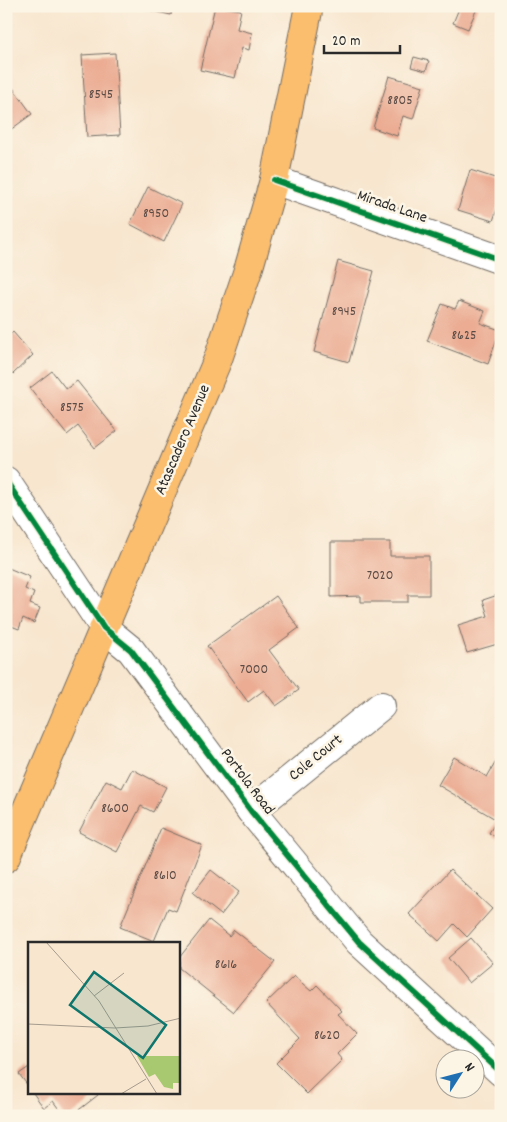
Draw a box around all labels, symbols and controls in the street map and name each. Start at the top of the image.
scale bar [324,22,401,54]
text: 20 m [332,31,360,53]
house number: 8545 [89,85,113,105]
house number: 8805 [387,91,413,111]
street label: Mirada Lane [354,184,430,230]
house number: 8950 [143,204,169,224]
house number: 8945 [332,302,356,322]
house number: 8625 [451,326,477,346]
street label: Atascadero Avenue [149,381,217,499]
house number: 8575 [60,398,84,418]
house number: 7020 [367,566,393,586]
house number: 7000 [240,660,268,680]
street label: Cole Court [284,729,348,787]
street label: Portola Road [214,744,280,820]
house number: 8600 [101,799,129,819]
house number: 8610 [153,866,177,886]
inset map [28,942,180,1094]
house number: 8616 [215,955,237,975]
house number: 8620 [314,1026,340,1046]
north arrow [434,1050,484,1100]
text: N [459,1059,479,1076]

